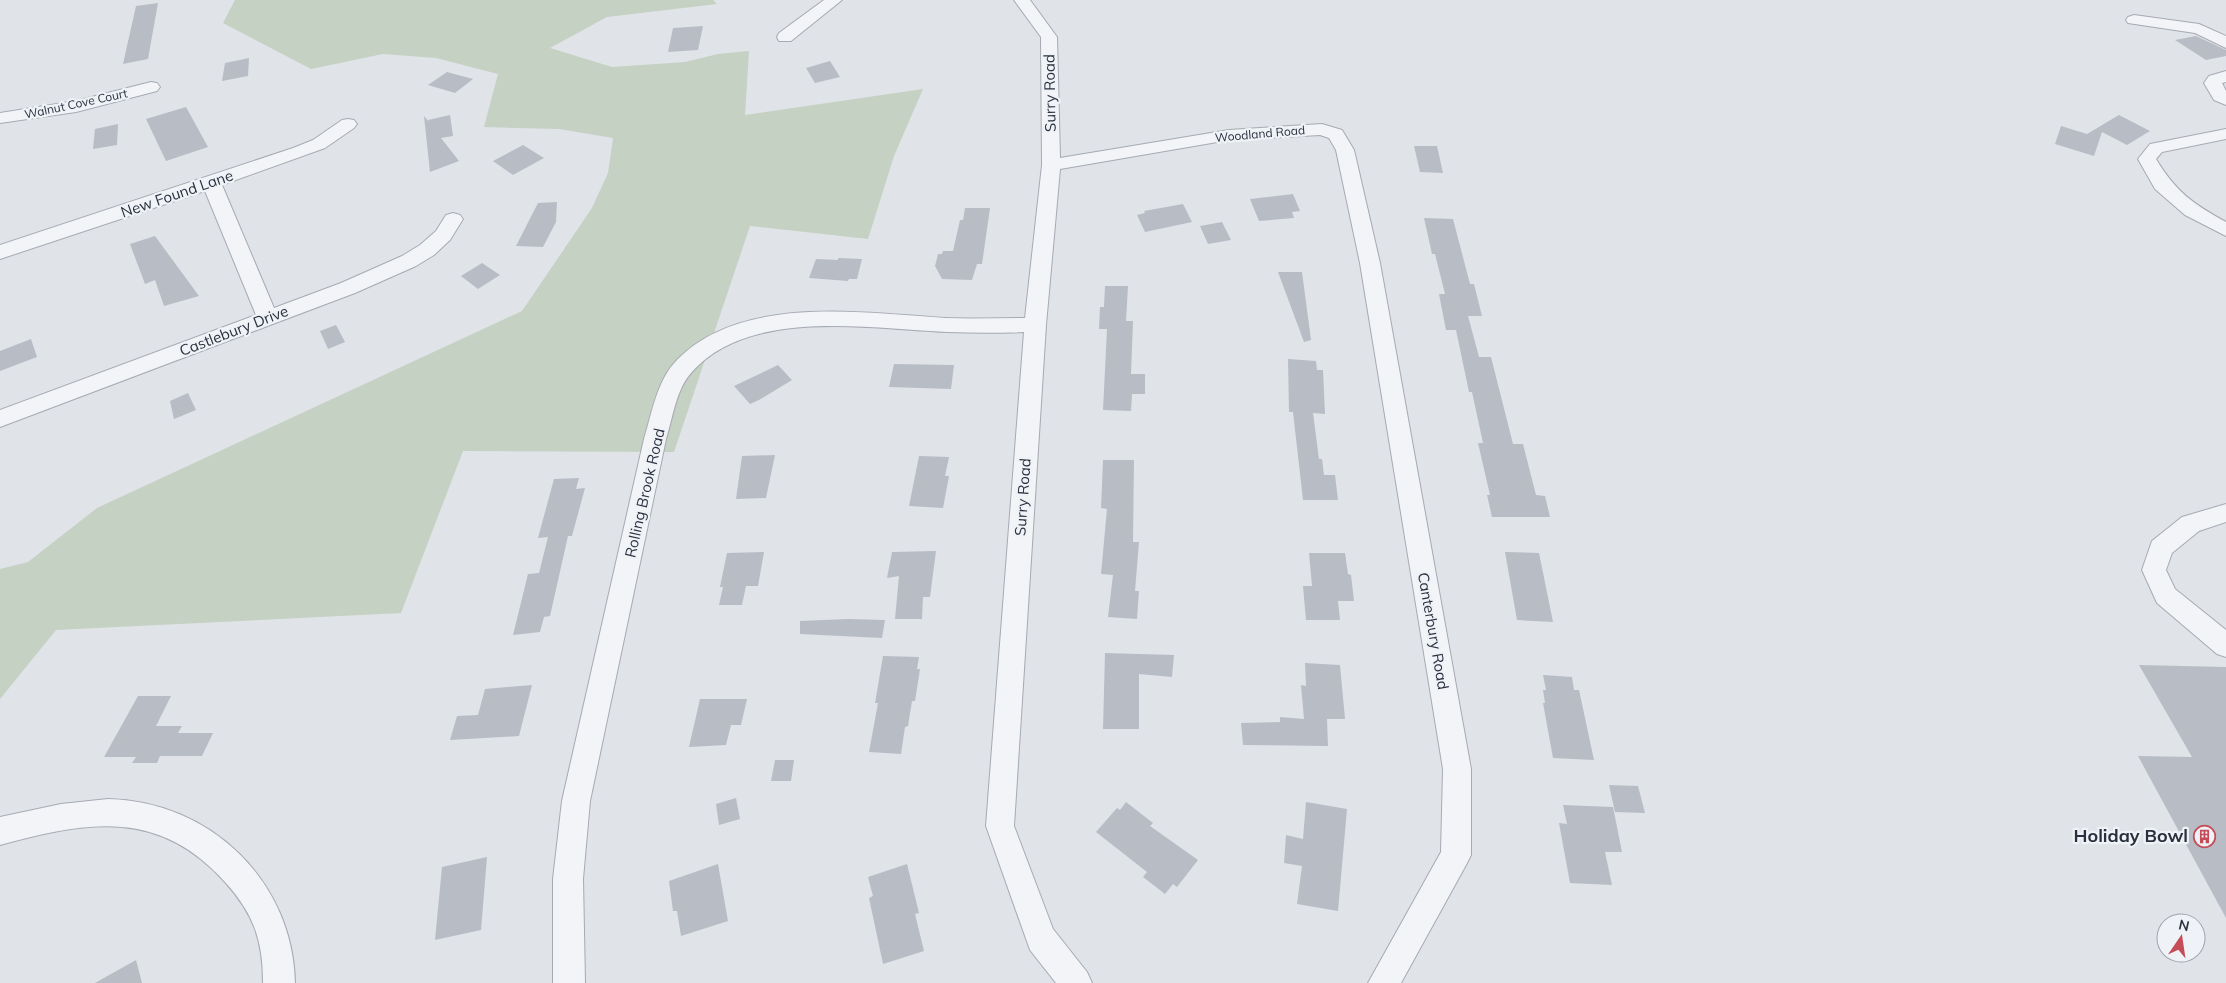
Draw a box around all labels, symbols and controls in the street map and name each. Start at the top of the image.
street label: Surry Road [1039,54,1060,132]
street label: Walnut Cove Court [23,85,129,122]
street label: Woodland Road [1214,122,1306,145]
street label: New Found Lane [118,165,235,222]
street label: Castlebury Drive [177,301,291,360]
street label: Rolling Brook Road [620,426,669,559]
street label: Surry Road [1010,457,1035,537]
street label: Canterbury Road [1414,571,1453,691]
place label: Holiday Bowl [2074,824,2188,847]
building icon: Holiday Bowl [2192,824,2216,848]
north arrow [2156,913,2206,963]
text: N [2177,915,2191,935]

